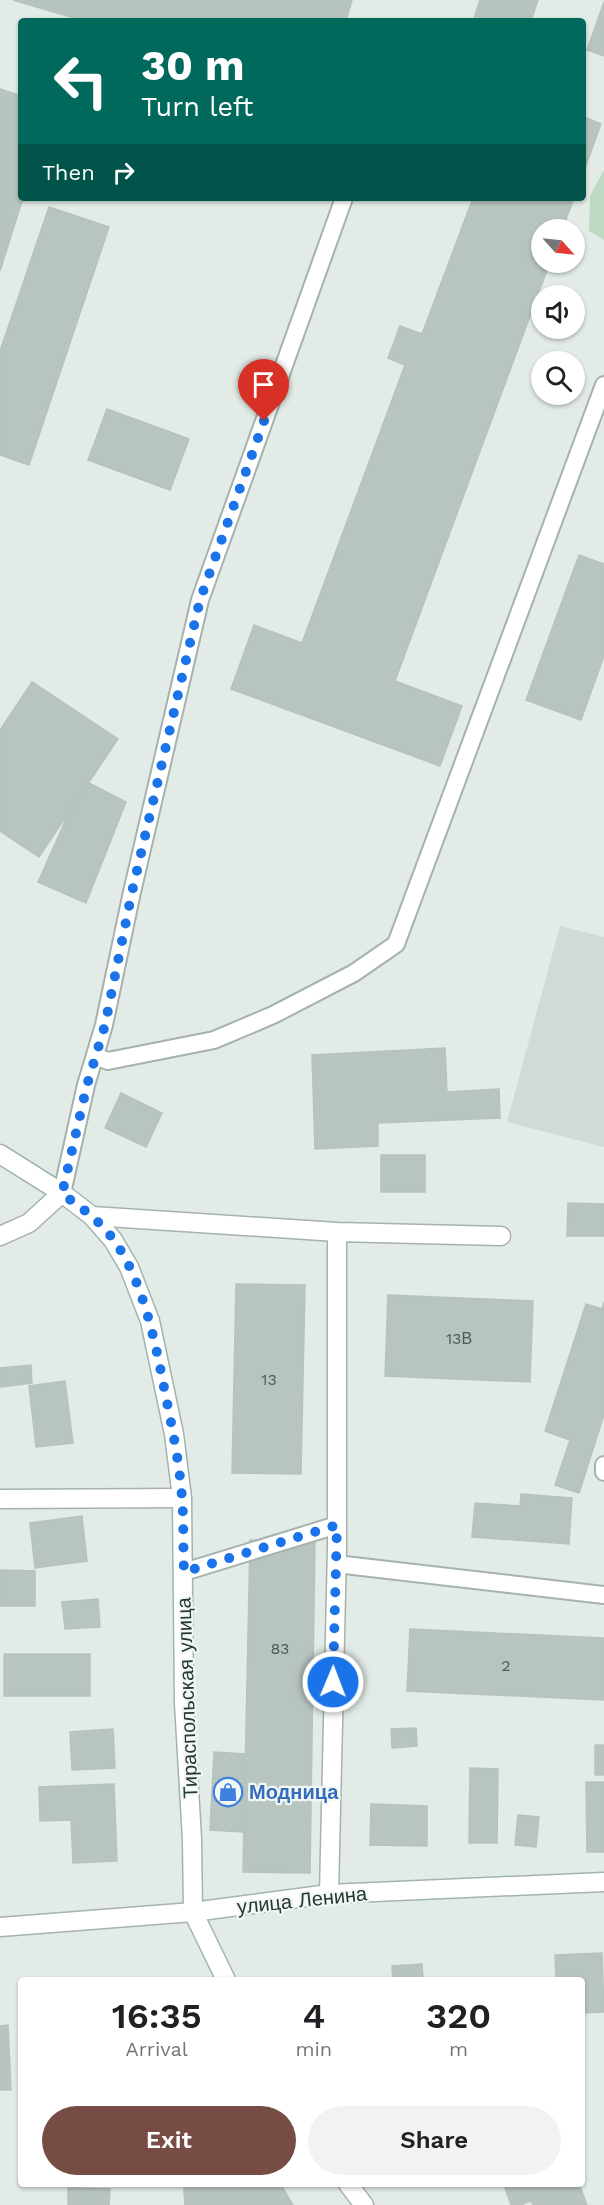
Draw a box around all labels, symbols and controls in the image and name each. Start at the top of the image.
text: 30 m [141,41,245,90]
icon: left [42,42,120,120]
text: Turn left [141,91,253,123]
icon: right [107,156,140,189]
text: Then [42,160,95,185]
north arrow [531,219,585,273]
map controls [531,219,585,405]
button: sound [531,285,585,339]
button: search [531,351,585,405]
pin [238,359,289,421]
icon: arrive [247,368,280,401]
house number: 13В [446,1329,472,1348]
house number: 13 [261,1370,277,1389]
street label: Тираспольская улица [171,1596,203,1799]
house number: 83 [271,1639,289,1658]
position arrow [301,1650,365,1714]
house number: 2 [501,1656,511,1675]
shop icon: Модница [212,1776,244,1808]
place label: Модница [249,1780,339,1804]
street label: улица Ленина [236,1881,369,1919]
text: 16:35 [112,1995,202,2037]
text: 4 [302,1995,325,2037]
text: 320 [426,1995,491,2037]
text: Arrival [126,2037,188,2061]
text: min [295,2037,332,2061]
text: m [449,2037,468,2061]
button: Exit [42,2106,296,2175]
button: Share [308,2106,561,2175]

